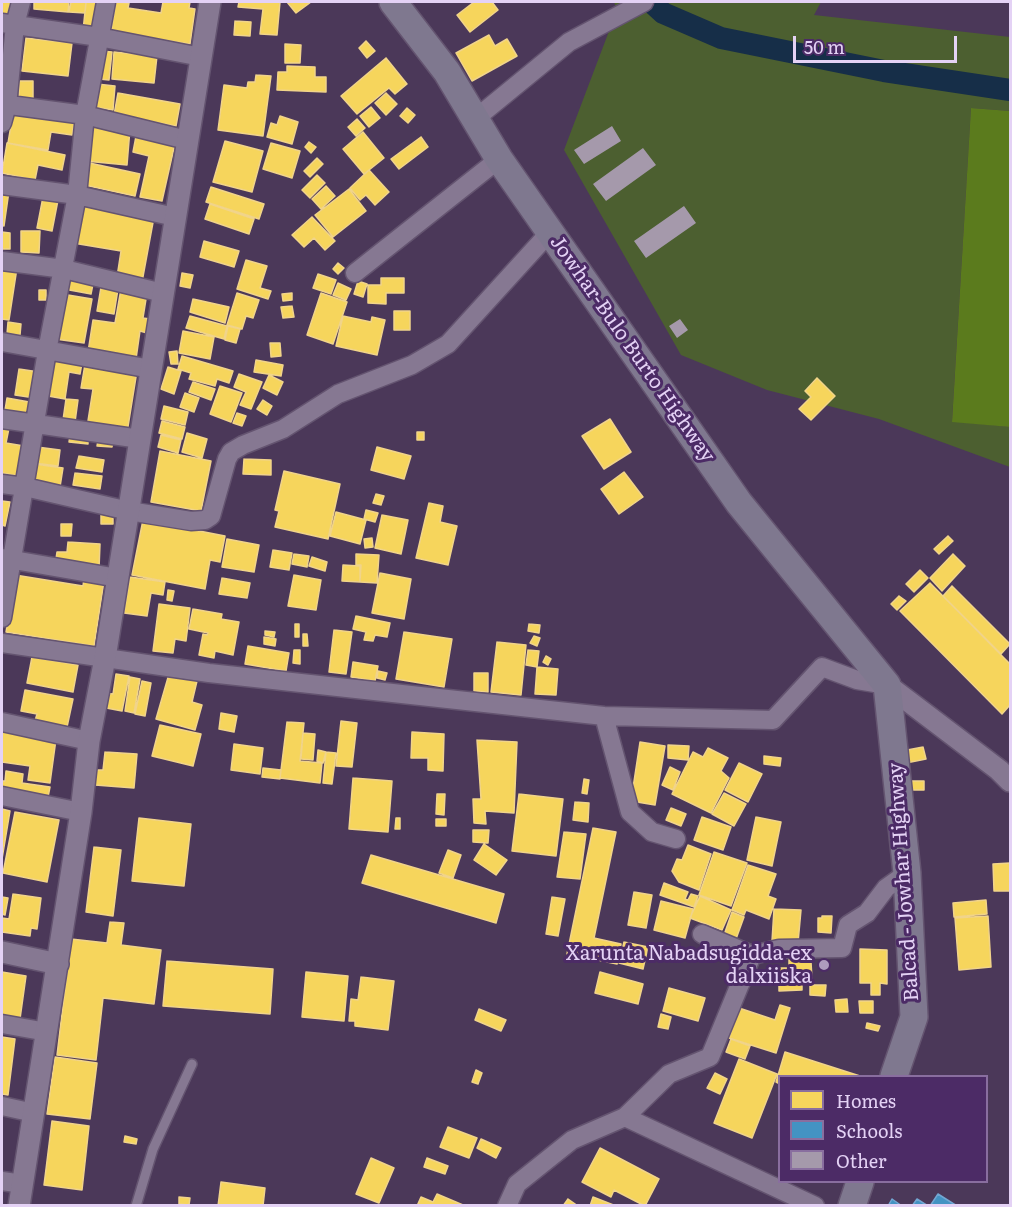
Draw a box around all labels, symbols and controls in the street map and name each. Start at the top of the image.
scale bar [796,24,960,62]
text: 50 m [804,33,845,60]
street label: Jowhar-Bulo Burto Highway [544,231,720,467]
street label: Balcad - Jowhar Highway [884,762,924,1002]
place label: Xarunta Nabadsugidda-ex dalxiiska [566,942,812,989]
marker: Xarunta Nabadsugidda-ex dalxiiska [817,958,831,972]
legend [778,1075,988,1183]
text: Homes [836,1087,896,1114]
text: Schools [836,1117,902,1144]
text: Other [836,1147,886,1174]

